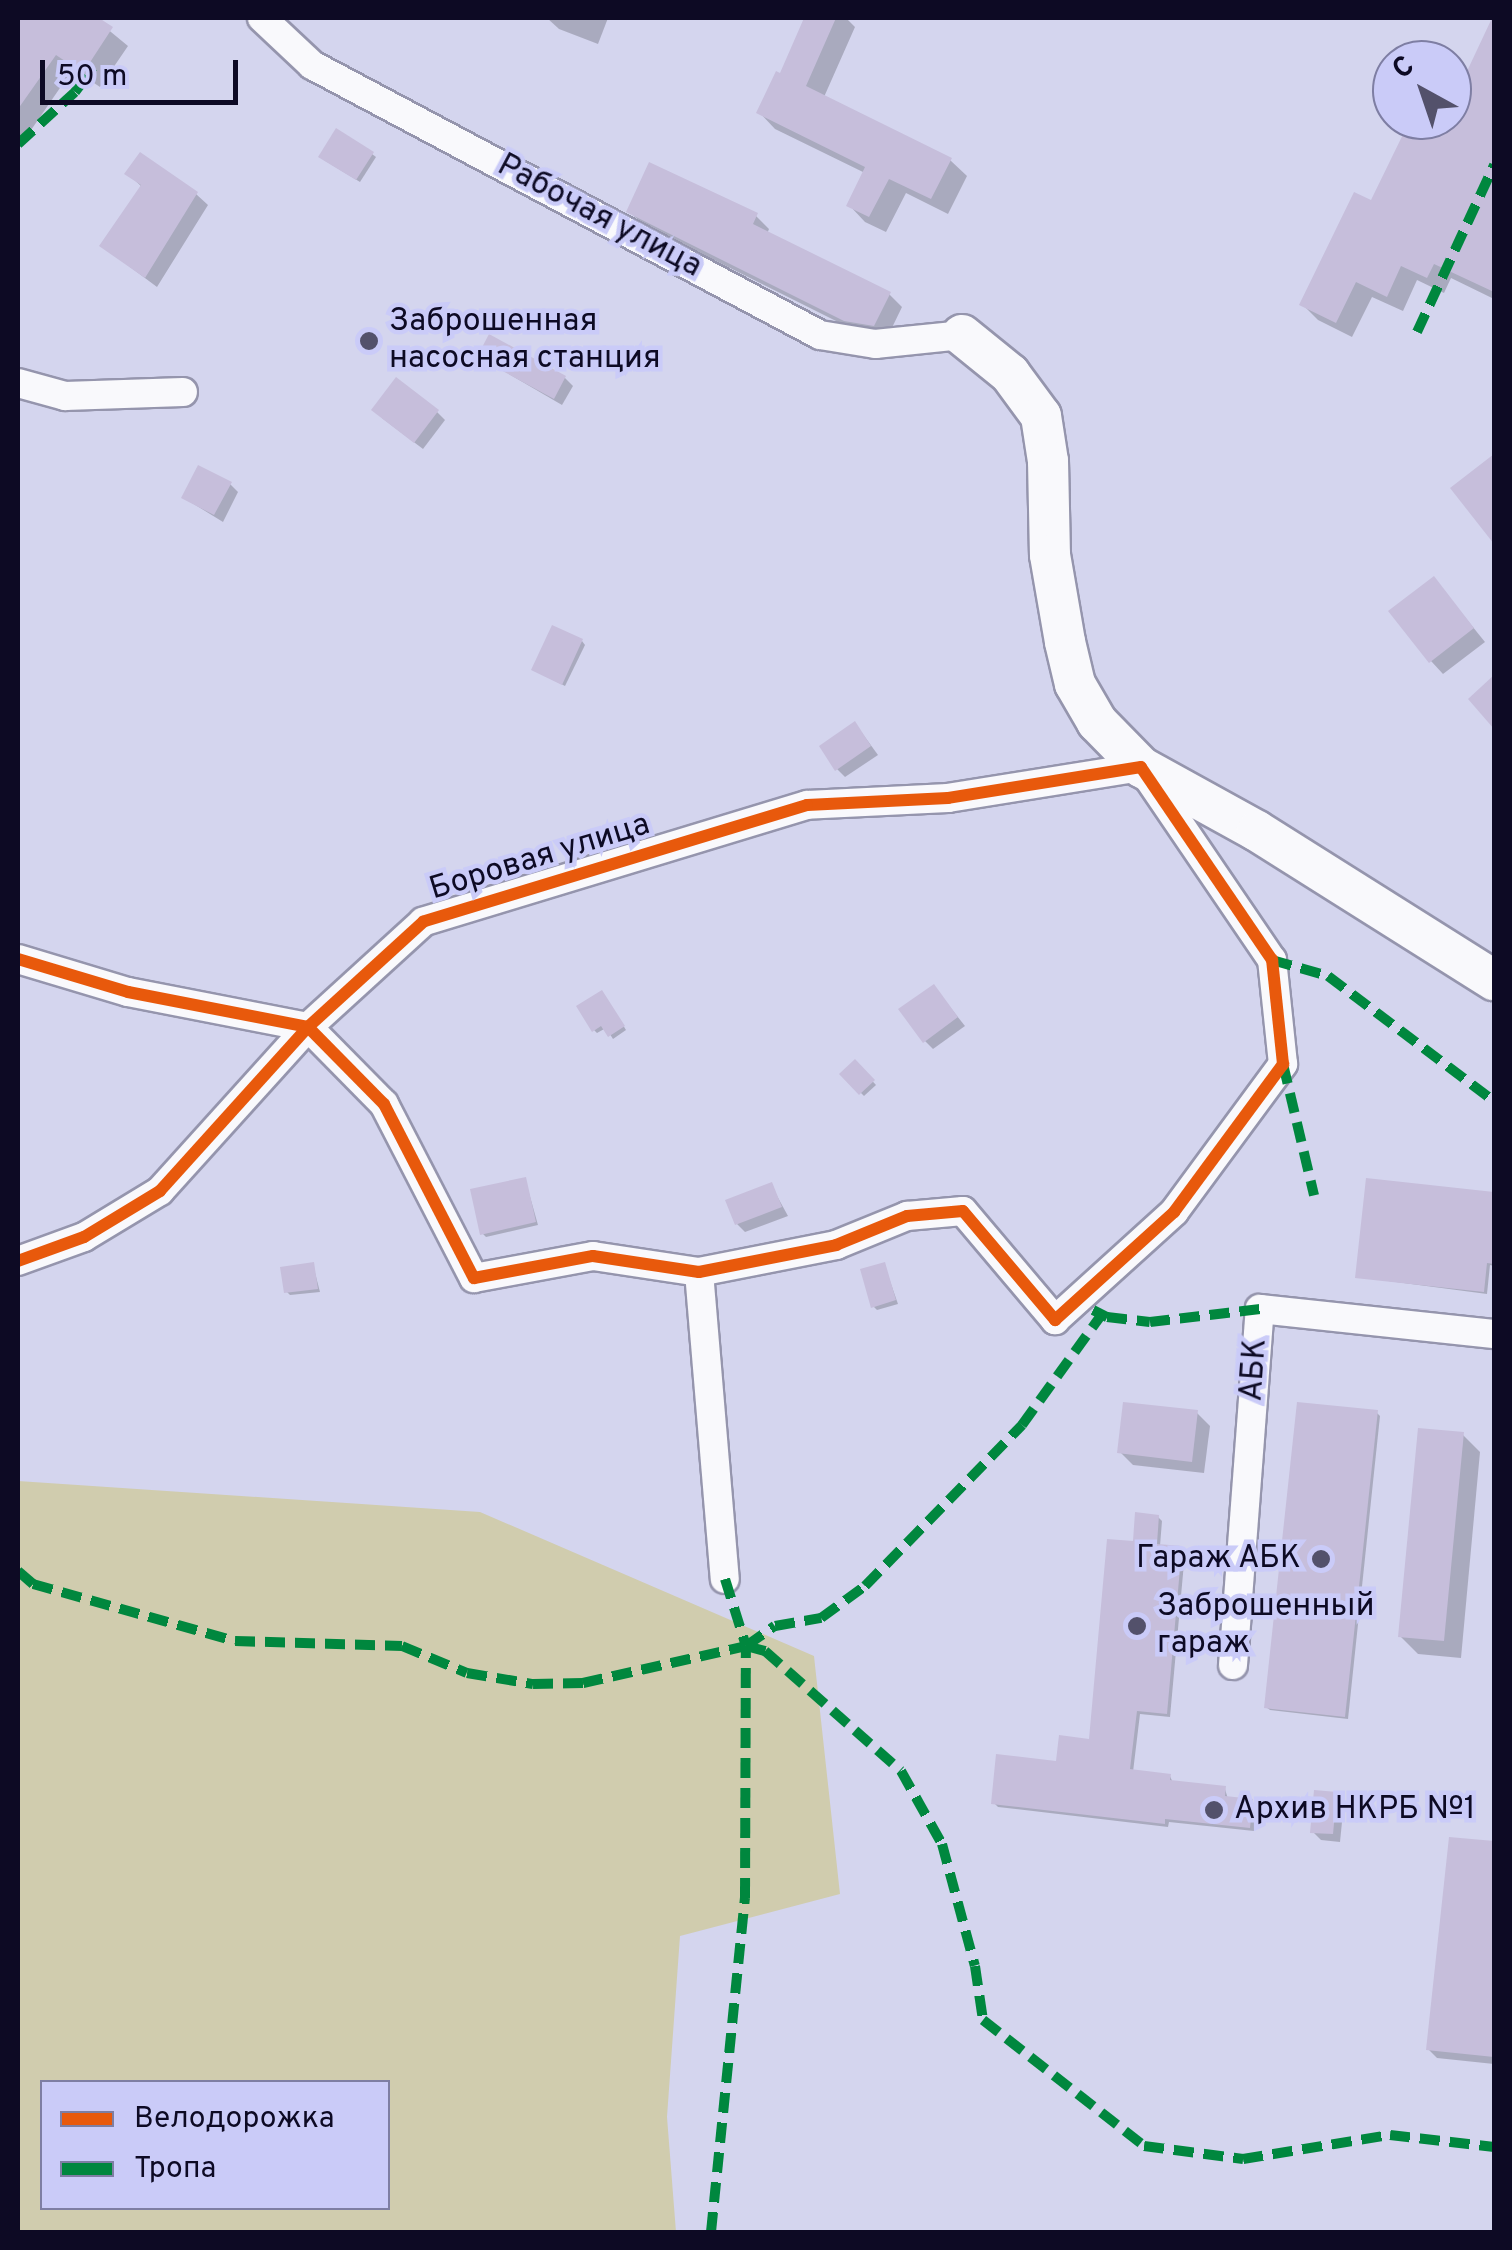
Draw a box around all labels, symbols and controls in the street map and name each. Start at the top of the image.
scale bar [45,40,242,102]
north arrow [1372,40,1472,140]
text: С [1386,49,1422,88]
text: 50 m [57,59,127,96]
street label: Рабочая улица [490,147,708,287]
place label: Заброшенная насосная станция [389,304,661,379]
marker: Заброшенная насосная станция [358,330,380,352]
street label: Боровая улица [425,806,655,910]
street label: АБК [1234,1337,1276,1403]
place label: Гараж АБК [1135,1540,1301,1578]
marker: Гараж АБК [1310,1548,1332,1570]
place label: Заброшенный гараж [1157,1589,1375,1664]
marker: Заброшенный гараж [1126,1615,1148,1637]
place label: Архив НКРБ №1 [1234,1791,1476,1829]
marker: Архив НКРБ №1 [1203,1799,1225,1821]
legend [40,2080,390,2210]
text: Велодорожка [134,2101,335,2138]
text: Тропа [134,2151,216,2188]

